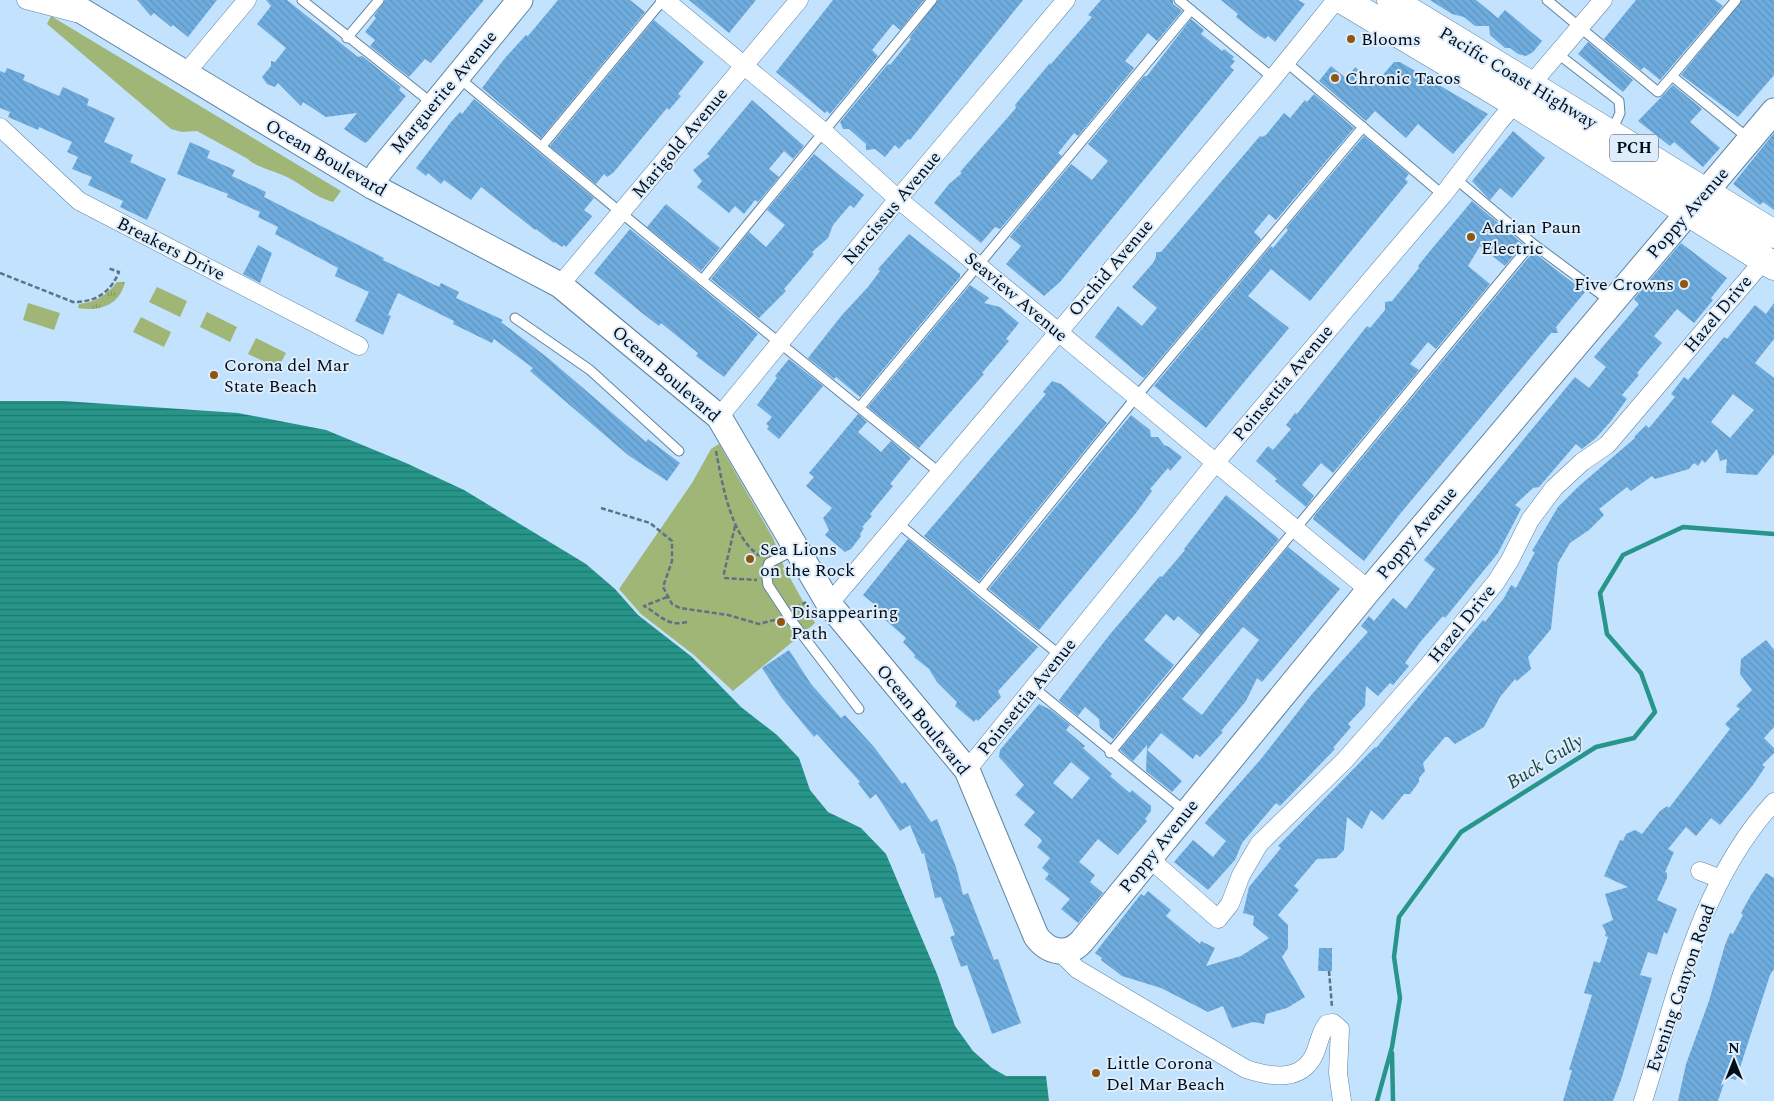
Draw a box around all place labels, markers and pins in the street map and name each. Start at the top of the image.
place label: Blooms [1361,26,1421,53]
marker: Blooms [1345,33,1357,45]
place label: Chronic Tacos [1345,65,1461,92]
marker: Chronic Tacos [1329,72,1341,84]
place label: Adrian Paun Electric [1481,214,1581,262]
marker: Adrian Paun Electric [1465,231,1477,243]
place label: Five Crowns [1574,271,1674,298]
marker: Five Crowns [1678,278,1690,290]
place label: Corona del Mar State Beach [224,352,349,400]
marker: Corona del Mar State Beach [208,369,220,381]
place label: Sea Lions on the Rock [760,536,855,584]
marker: Sea Lions on the Rock [744,553,756,565]
place label: Disappearing Path [791,599,898,647]
marker: Disappearing Path [775,616,787,628]
place label: Little Corona Del Mar Beach [1106,1050,1225,1098]
marker: Little Corona Del Mar Beach [1090,1067,1102,1079]

